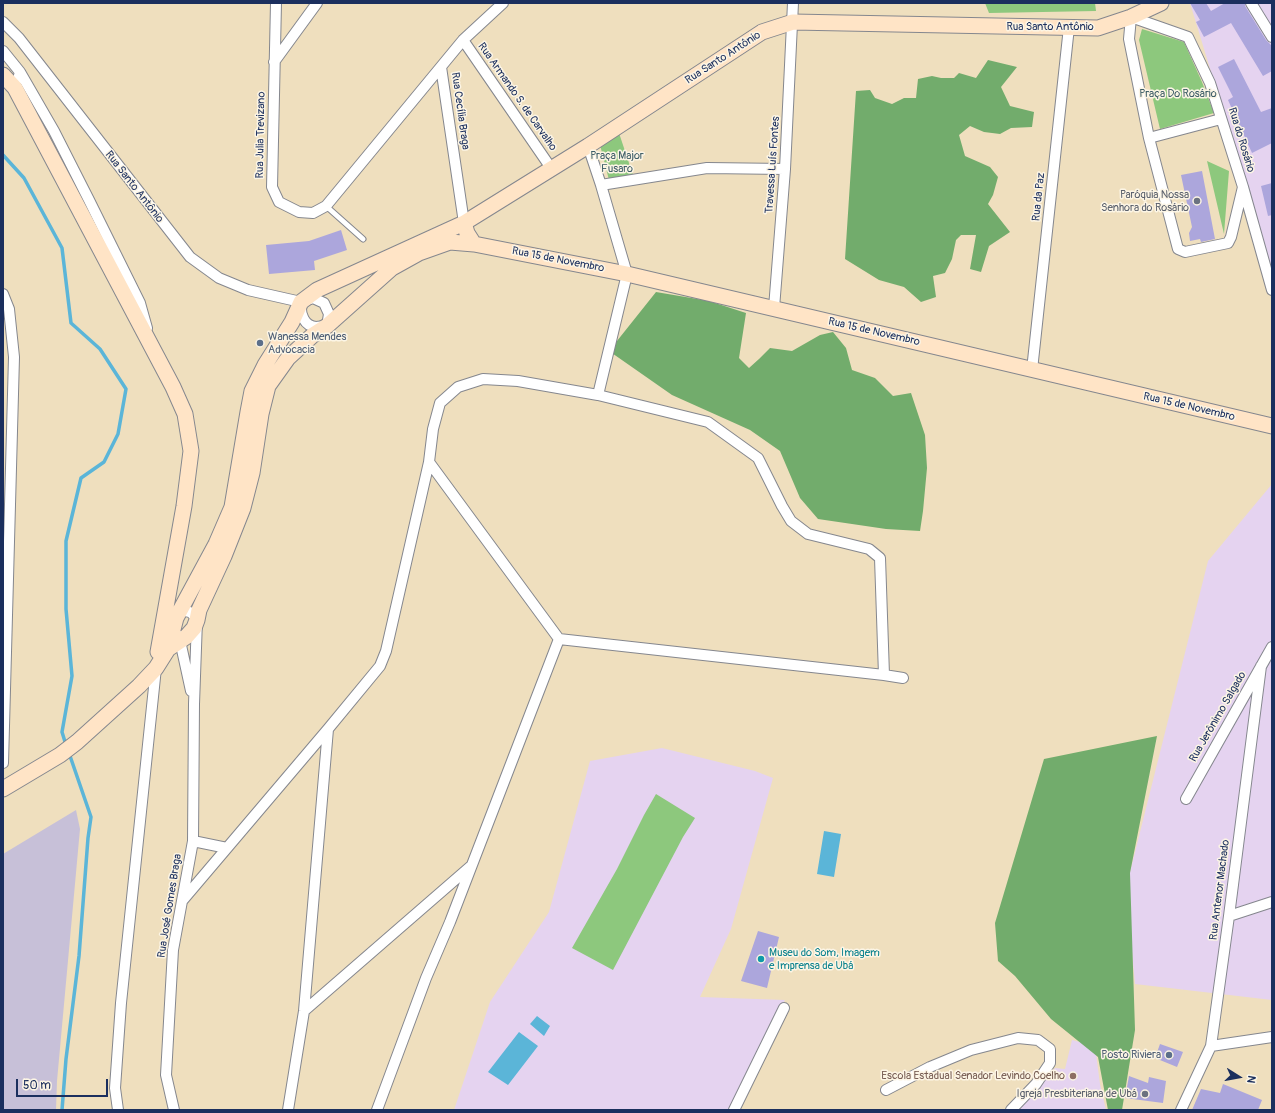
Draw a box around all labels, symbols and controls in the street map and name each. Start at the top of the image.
street label: Rua Santo Antônio [1006,20,1094,34]
street label: Rua Santo Antônio [683,29,763,87]
street label: Rua Armando S. de Carvalho [475,40,559,154]
street label: Rua Cecília Braga [448,71,472,151]
park label: Praça Do Rosário [1139,87,1217,101]
street label: Rua Julia Trevizano [254,91,268,179]
street label: Rua do Rosário [1225,106,1257,174]
street label: Travessa Luís Fontes [763,116,783,214]
street label: Rua Santo Antônio [102,149,166,225]
park label: Praça Major Fusaro [590,149,644,175]
street label: Rua da Paz [1030,172,1048,222]
place label: Paróquia Nossa Senhora do Rosário [1101,188,1189,214]
marker: Paróquia Nossa Senhora do Rosário [1192,196,1202,206]
street label: Rua 15 de Novembro [511,245,605,275]
street label: Rua 15 de Novembro [827,315,921,349]
place label: Wanessa Mendes Advocacia [268,330,346,356]
marker: Wanessa Mendes Advocacia [255,338,265,348]
street label: Rua 15 de Novembro [1142,390,1236,424]
street label: Rua Jerônimo Salgado [1187,670,1249,764]
street label: Rua Antenor Machado [1207,839,1233,941]
street label: Rua José Gomes Braga [155,853,185,959]
place label: Museu do Som, Imagem e Imprensa de Ubá [769,946,880,972]
marker: Museu do Som, Imagem e Imprensa de Ubá [756,954,766,964]
place label: Posto Riviera [1101,1048,1161,1062]
marker: Posto Riviera [1164,1050,1174,1060]
north arrow [1219,1057,1259,1097]
place label: Escola Estadual Senador Levindo Coelho [881,1069,1065,1083]
scale bar [18,1071,110,1097]
marker: Escola Estadual Senador Levindo Coelho [1068,1071,1078,1081]
text: N [1244,1074,1258,1084]
text: 50 m [23,1078,51,1093]
place label: Igreja Presbiteriana de Ubá [1017,1087,1137,1101]
marker: Igreja Presbiteriana de Ubá [1140,1089,1150,1099]

